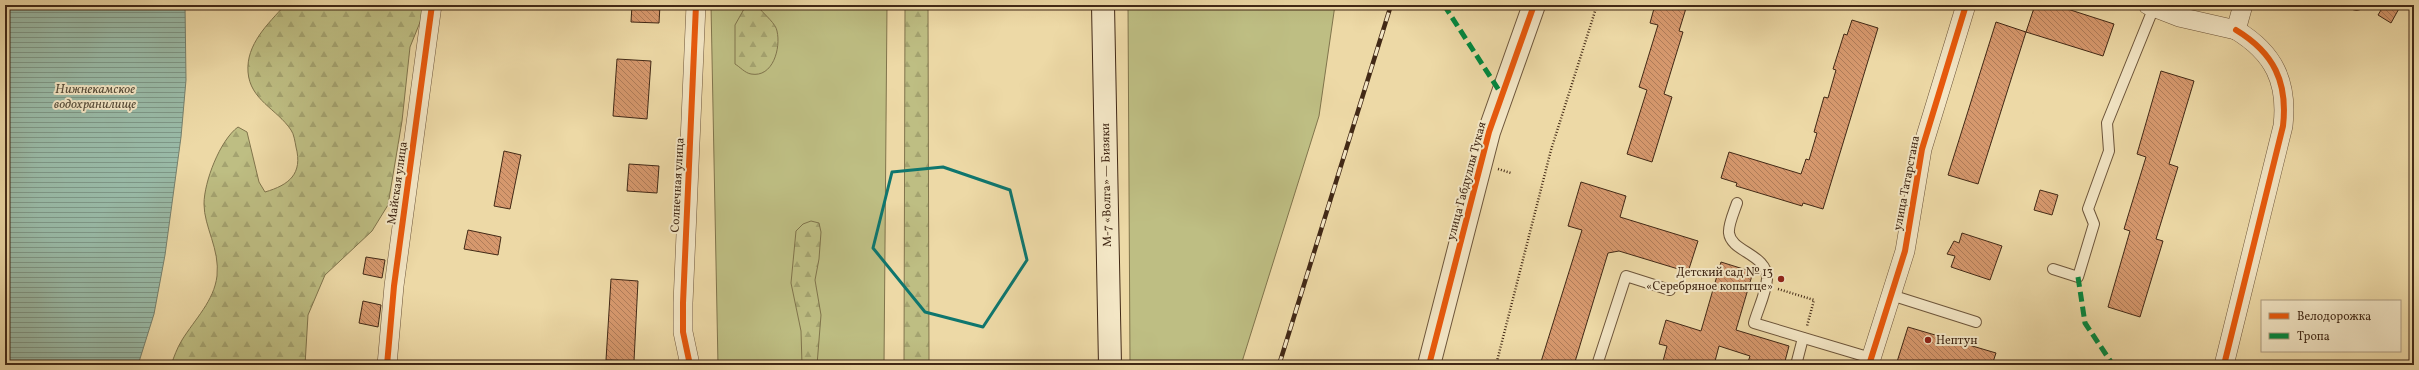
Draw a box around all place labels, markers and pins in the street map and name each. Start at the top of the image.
place label: Детский сад № 13 «Серебряное копытце» [1646,265,1773,295]
marker: Детский сад № 13 «Серебряное копытце» [1776,274,1786,284]
place label: Нептун [1936,333,1977,349]
marker: Нептун [1923,335,1933,345]

